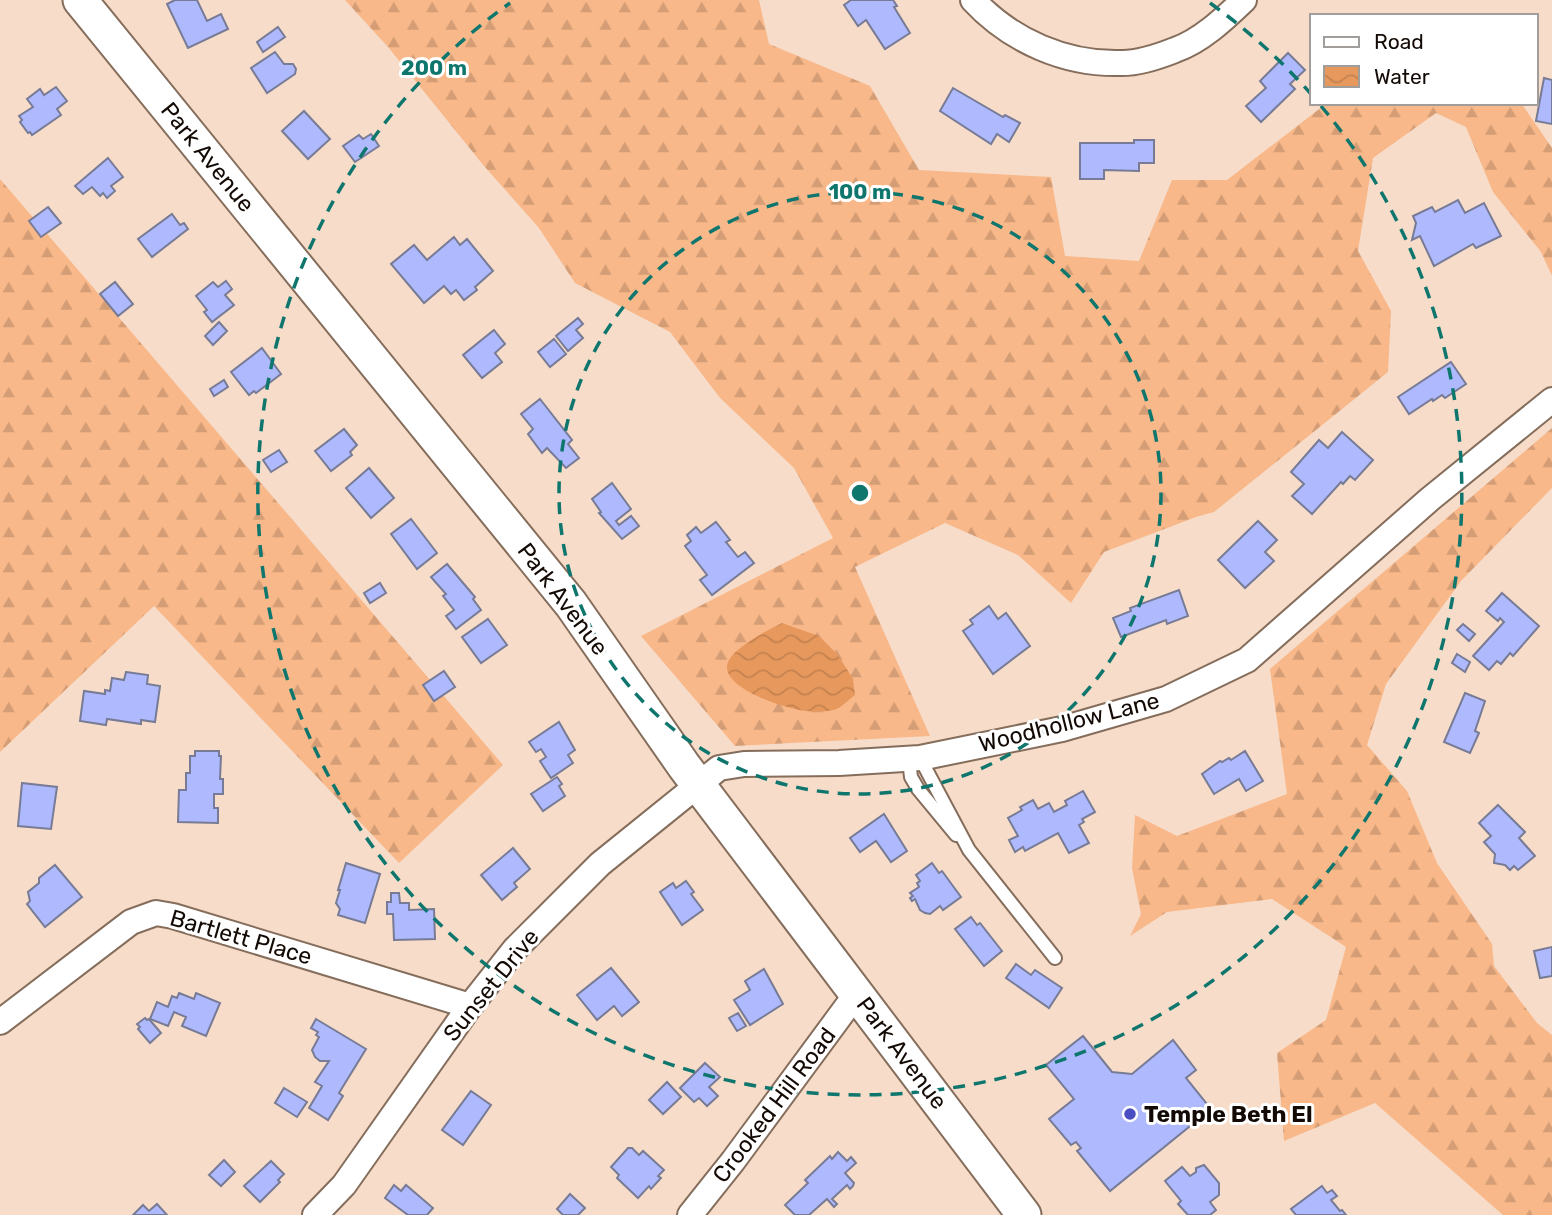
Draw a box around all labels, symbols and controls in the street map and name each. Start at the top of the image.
legend [1310,14,1538,105]
text: Road [1374,29,1424,54]
text: 200 m [401,55,467,80]
text: Water [1374,64,1430,89]
street label: Park Avenue [155,96,261,218]
text: 100 m [829,179,891,204]
centre of rings [848,481,872,505]
street label: Park Avenue [512,537,614,661]
street label: Woodhollow Lane [976,686,1162,758]
street label: Bartlett Place [167,903,315,971]
street label: Sunset Drive [437,923,545,1047]
street label: Park Avenue [851,991,953,1115]
street label: Crooked Hill Road [707,1022,841,1188]
place label: Temple Beth El [1144,1100,1313,1128]
marker: Temple Beth El [1122,1106,1138,1122]

